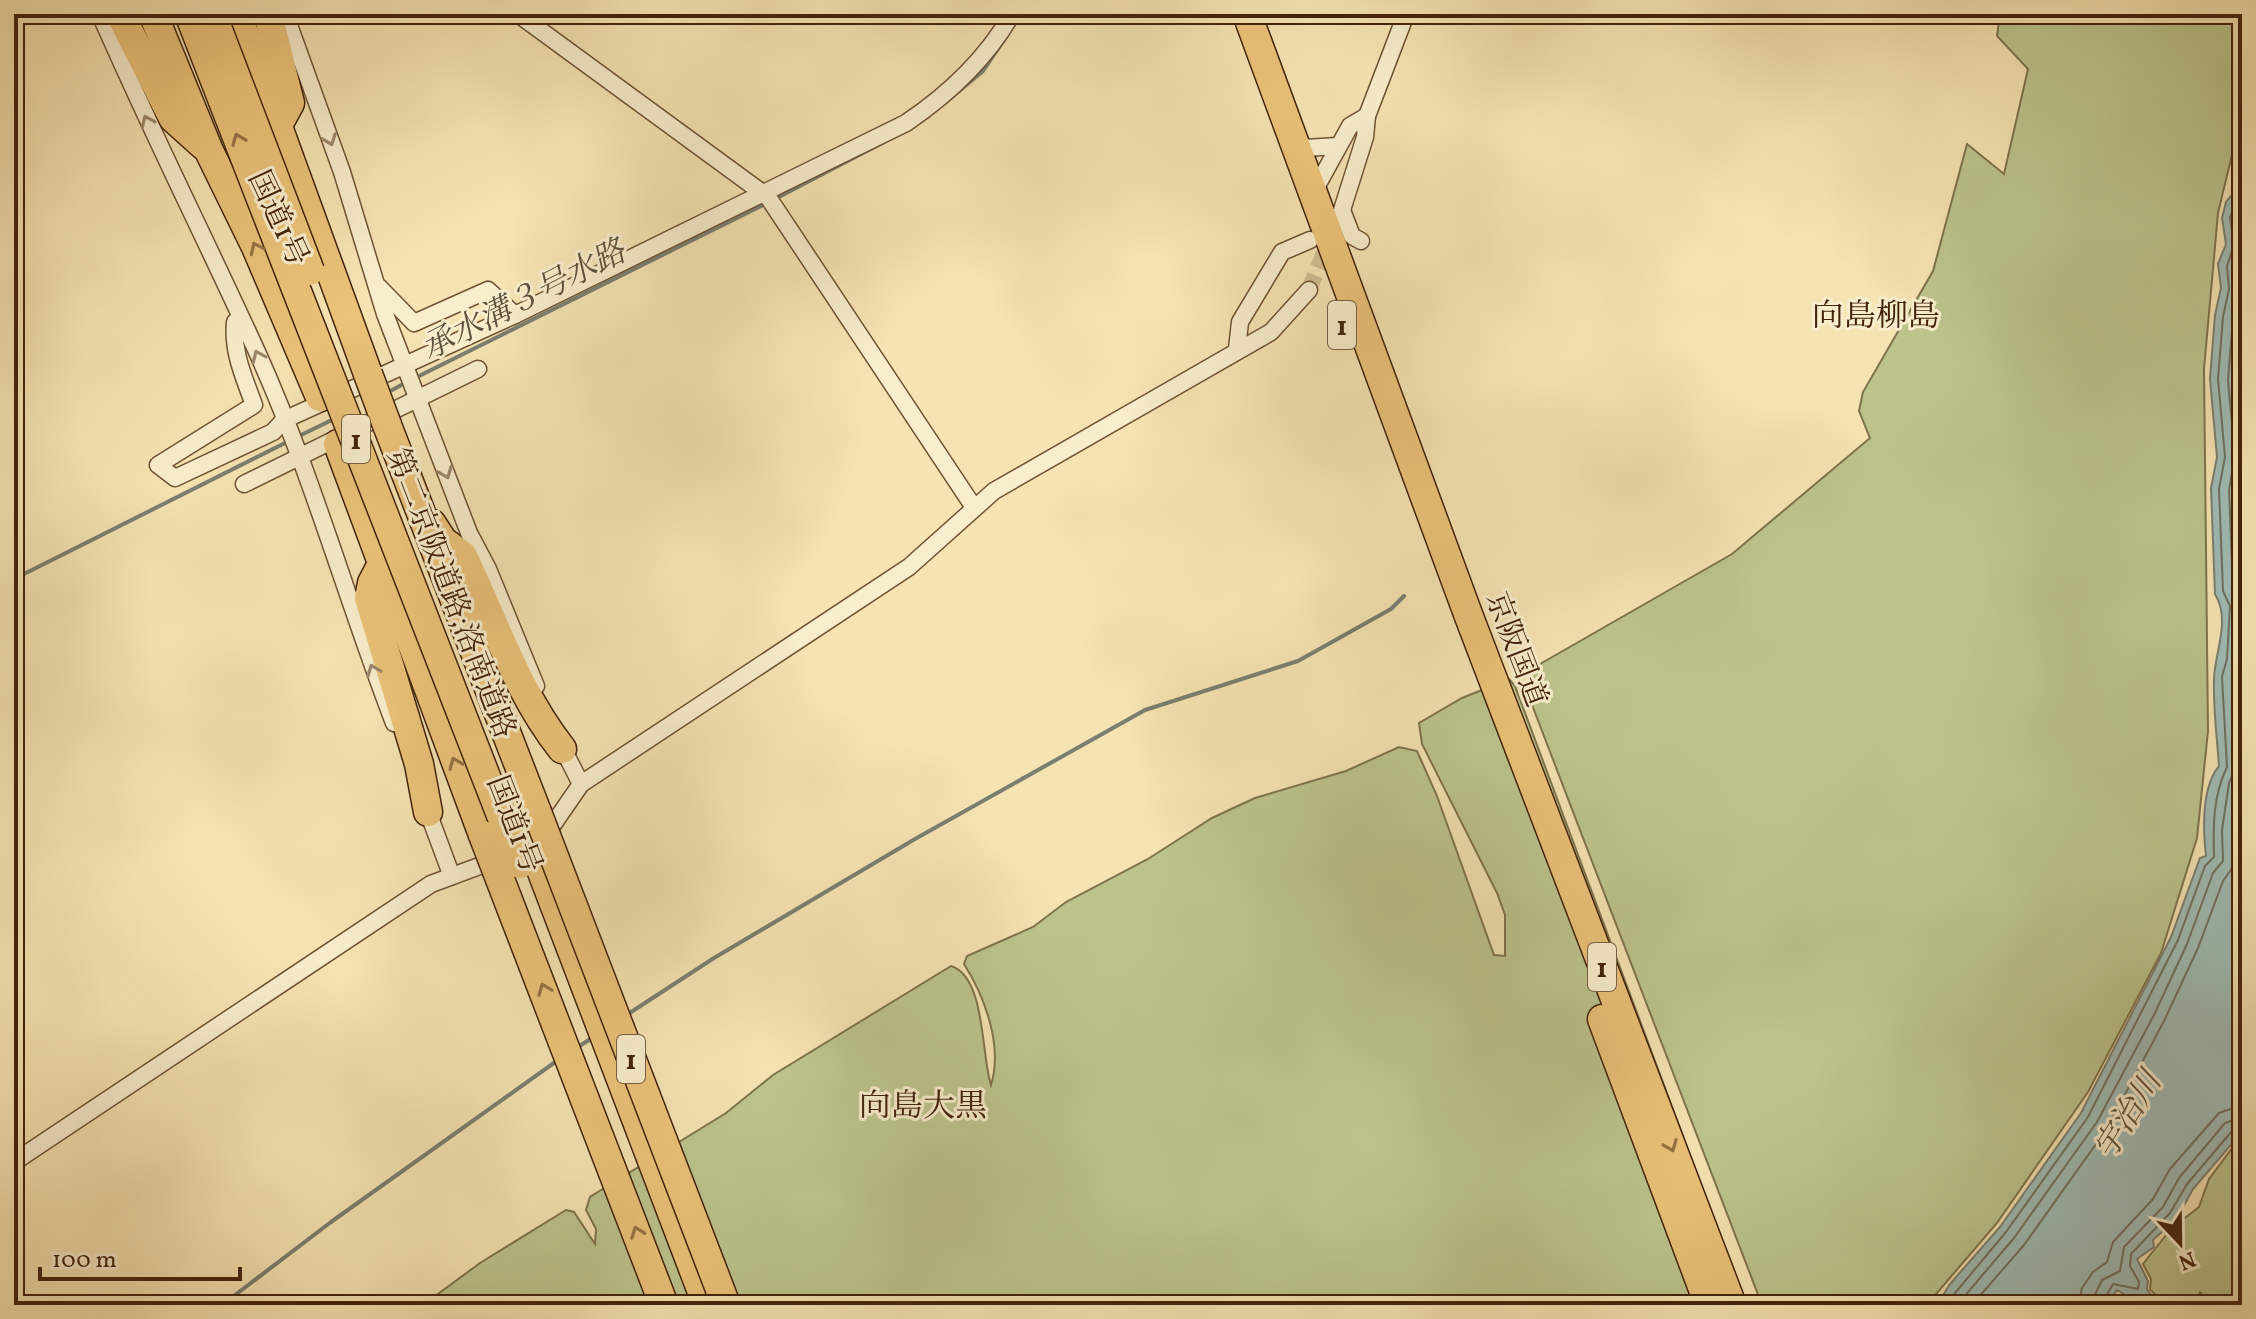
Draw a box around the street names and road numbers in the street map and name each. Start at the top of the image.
street label: 国道1号 [237,164,318,274]
road number: 1 [1328,301,1356,349]
road number: 1 [342,415,370,463]
street label: 第二京阪道路;洛南道路 [375,443,525,745]
street label: 京阪国道 [1474,586,1556,713]
street label: 国道1号 [475,770,551,880]
road number: 1 [1588,943,1616,991]
road number: 1 [617,1035,645,1083]

